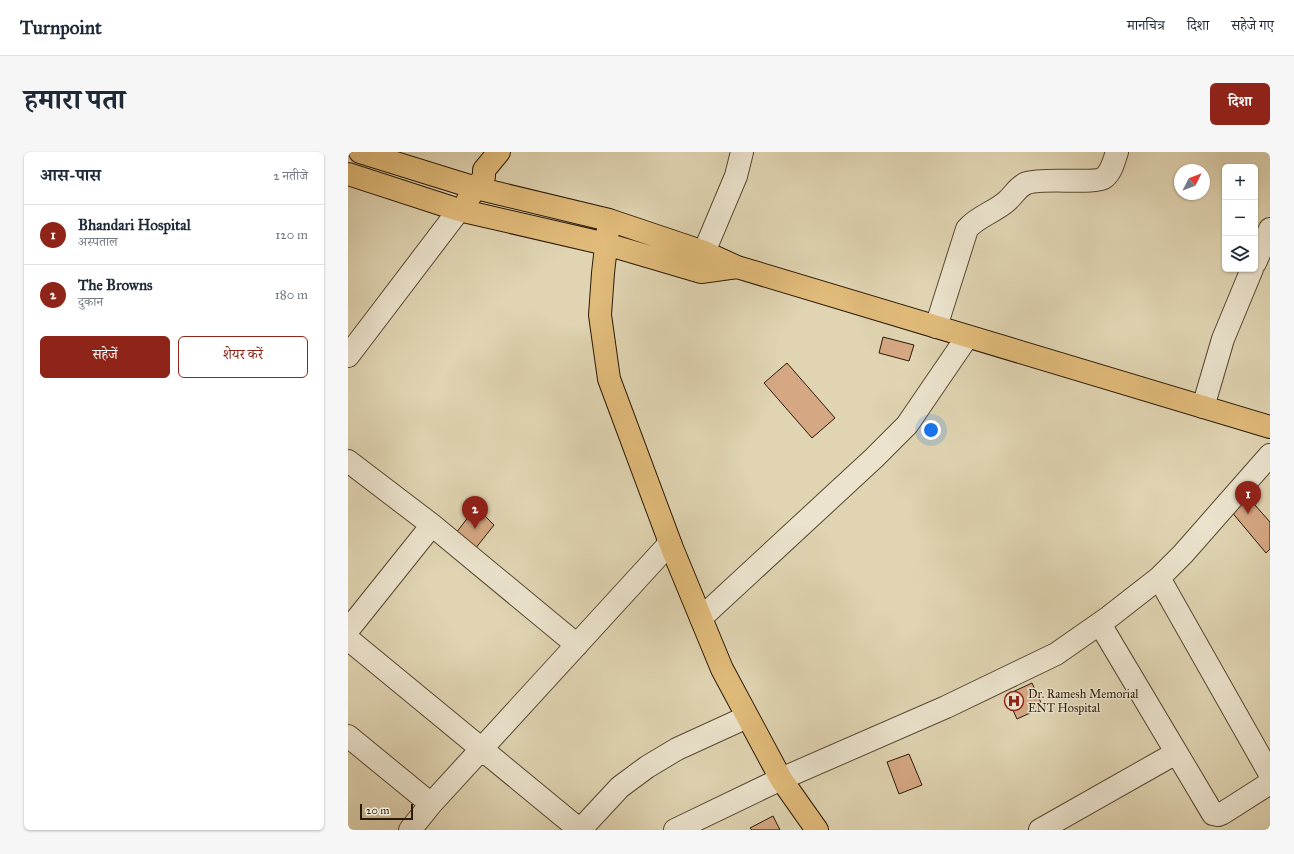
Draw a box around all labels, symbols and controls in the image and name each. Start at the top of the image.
text: Turnpoint [20,16,102,39]
text: मानचित्र [1127,17,1165,34]
text: दिशा [1187,17,1209,34]
text: सहेजे गए [1231,17,1274,34]
text: हमारा पता [24,82,125,117]
button: दिशा [1210,83,1270,125]
north arrow [1174,164,1210,200]
map controls [1222,164,1258,272]
button: + [1222,164,1258,200]
text: आस-पास [40,165,101,186]
text: 2 नतीजे [273,168,308,184]
button: − [1222,200,1258,236]
text: Bhandari Hospital [78,216,191,234]
text: 1 [50,227,56,243]
text: 120 m [275,227,308,243]
text: अस्पताल [78,234,118,250]
button: layers [1222,236,1258,272]
text: The Browns [78,276,152,294]
text: 2 [50,287,56,303]
text: 180 m [275,287,308,303]
text: दुकान [78,294,103,310]
button: सहेजें [40,336,170,378]
button: शेयर करें [178,336,308,378]
your location [921,420,941,440]
pin: 1 [1235,481,1261,514]
pin: 2 [462,496,488,529]
place label: Dr. Ramesh Memorial ENT Hospital [1028,687,1139,715]
hospital icon: Dr. Ramesh Memorial ENT Hospital [1003,690,1025,712]
scale bar [360,802,413,821]
text: 20 m [366,804,389,817]

